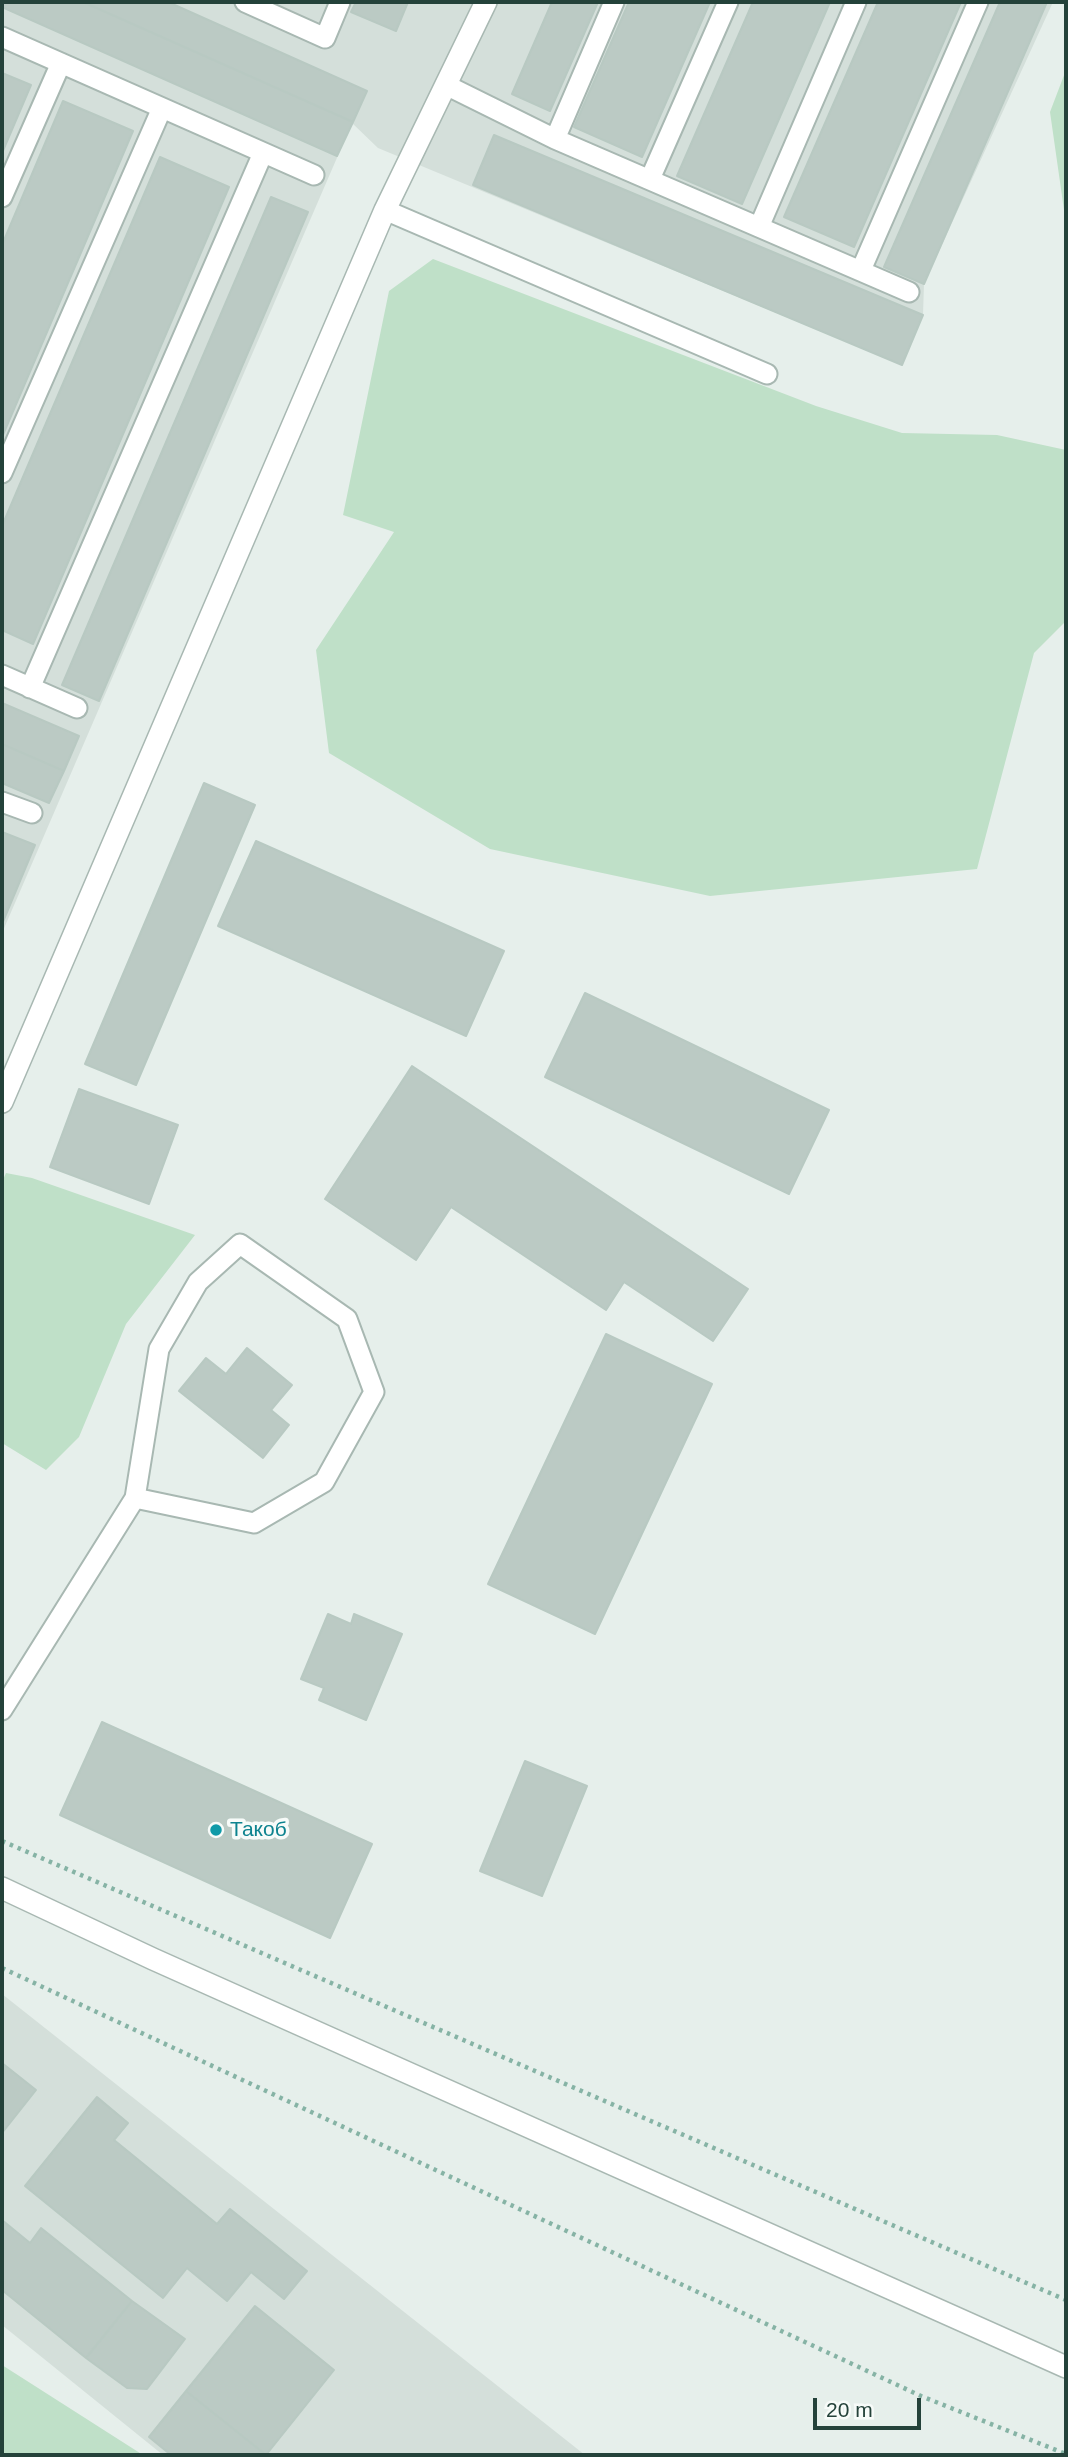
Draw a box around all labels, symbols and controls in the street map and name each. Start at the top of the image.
place label: Такоб [230,1817,287,1843]
marker: Такоб [208,1822,224,1838]
scale bar [816,2384,925,2428]
text: 20 m [826,2398,873,2421]

